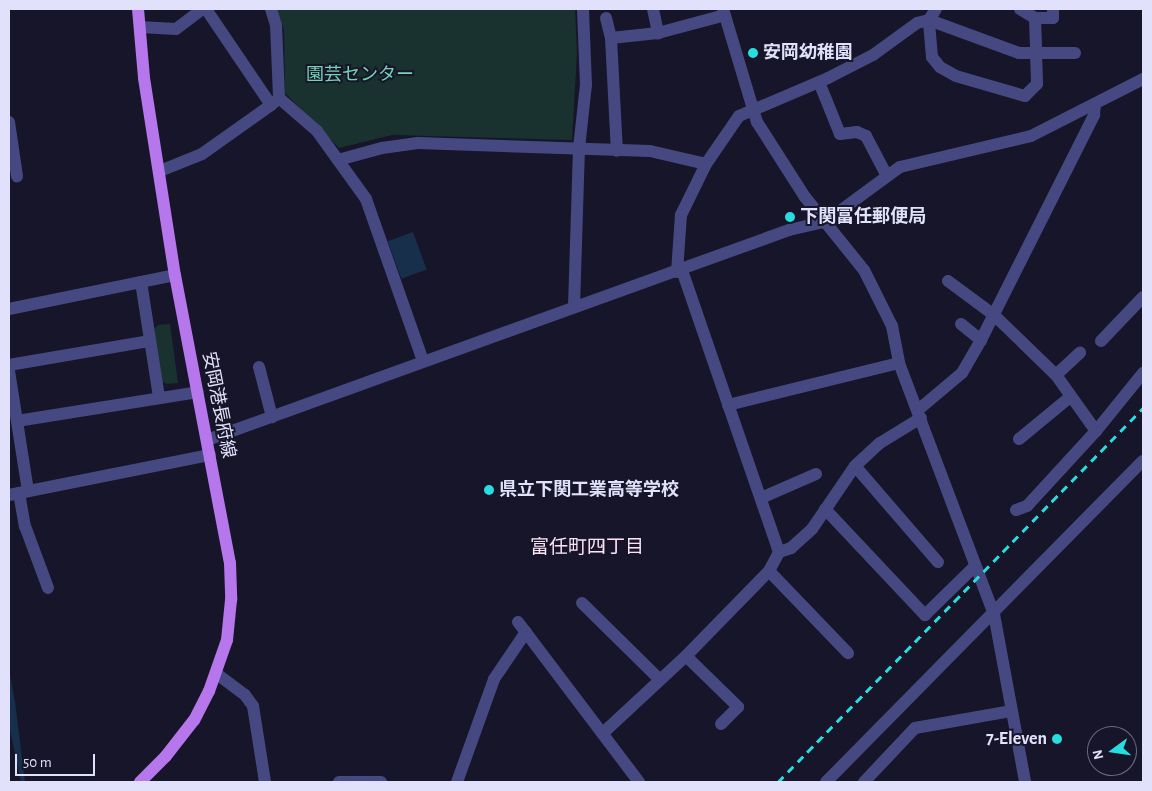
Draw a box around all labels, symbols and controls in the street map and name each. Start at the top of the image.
place label: 安岡幼稚園 [763,42,853,64]
marker: 安岡幼稚園 [747,47,759,59]
park label: 園芸センター [306,64,414,86]
place label: 下関冨任郵便局 [800,206,926,228]
marker: 下関冨任郵便局 [784,211,796,223]
street label: 安岡港長府線 [197,350,239,460]
place label: 県立下関工業高等学校 [499,479,679,501]
marker: 県立下関工業高等学校 [483,484,495,496]
district label: 富任町四丁目 [530,537,644,559]
north arrow [1087,726,1137,776]
place label: 7-Eleven [986,728,1047,750]
marker: 7-Eleven [1051,733,1063,745]
scale bar [18,744,98,776]
text: N [1090,748,1106,761]
text: 50 m [23,755,52,770]

